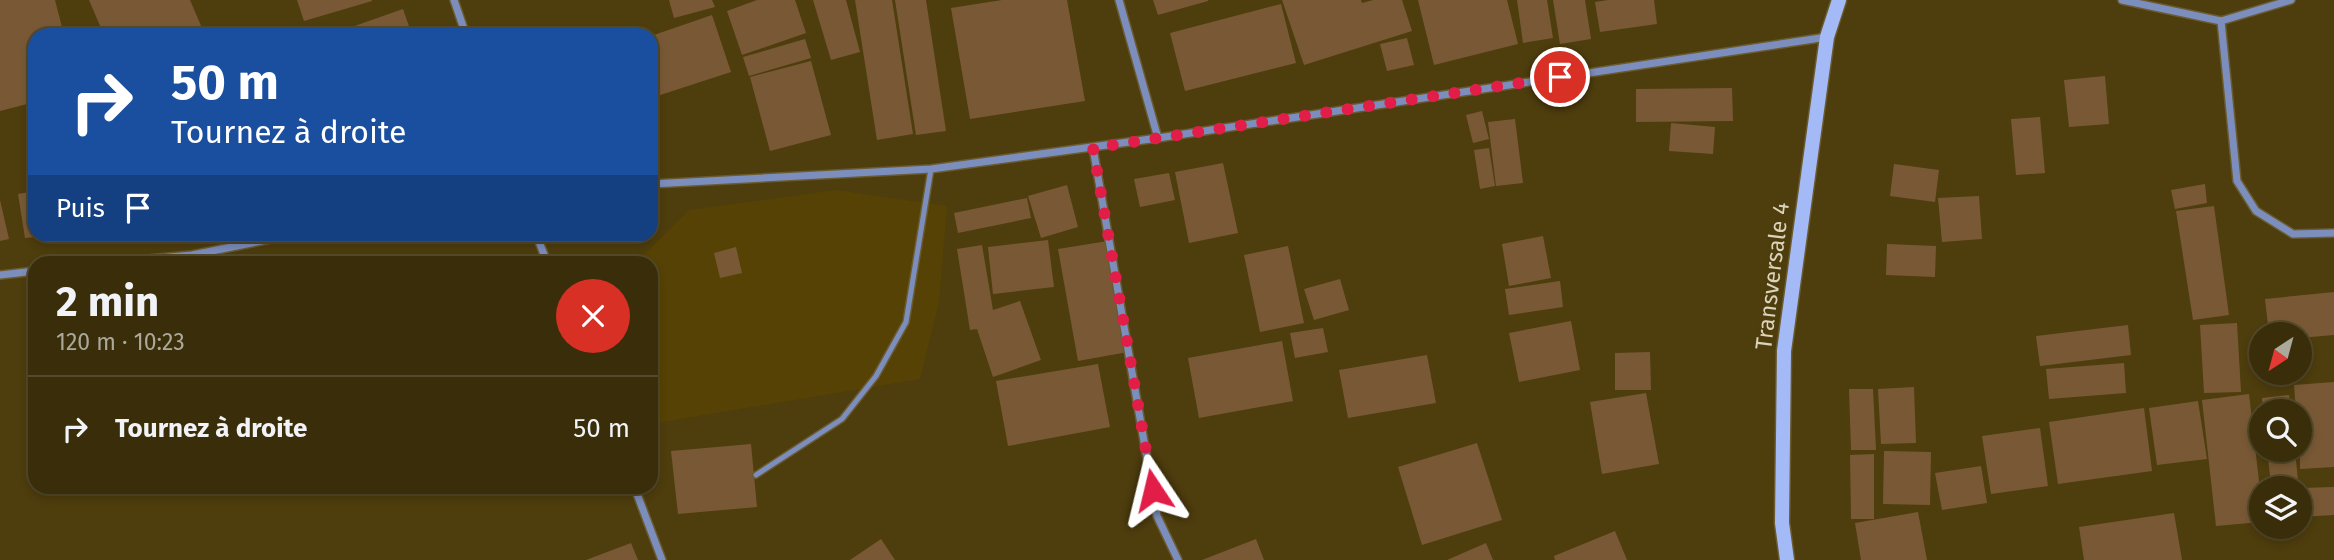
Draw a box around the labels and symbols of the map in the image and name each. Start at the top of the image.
pin [1530,47,1590,107]
street label: Transversale 4 [1749,201,1795,351]
north arrow [2249,322,2312,385]
position arrow [1116,453,1190,527]

